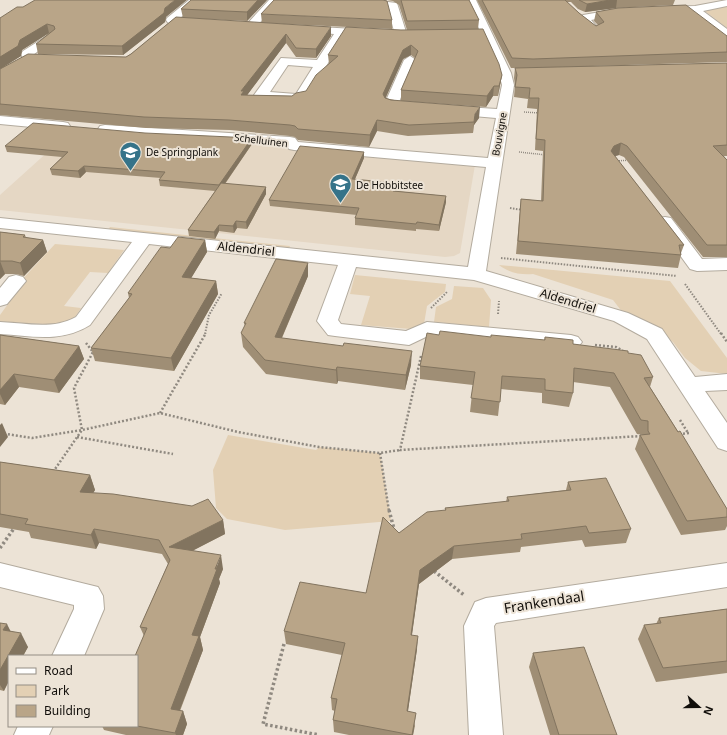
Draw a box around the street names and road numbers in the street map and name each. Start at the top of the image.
street label: Bouvigne [488,111,510,157]
street label: Schelluinen [233,130,289,150]
street label: Aldendriel [217,237,276,260]
street label: Aldendriel [538,284,598,317]
street label: Frankendaal [502,586,586,617]

